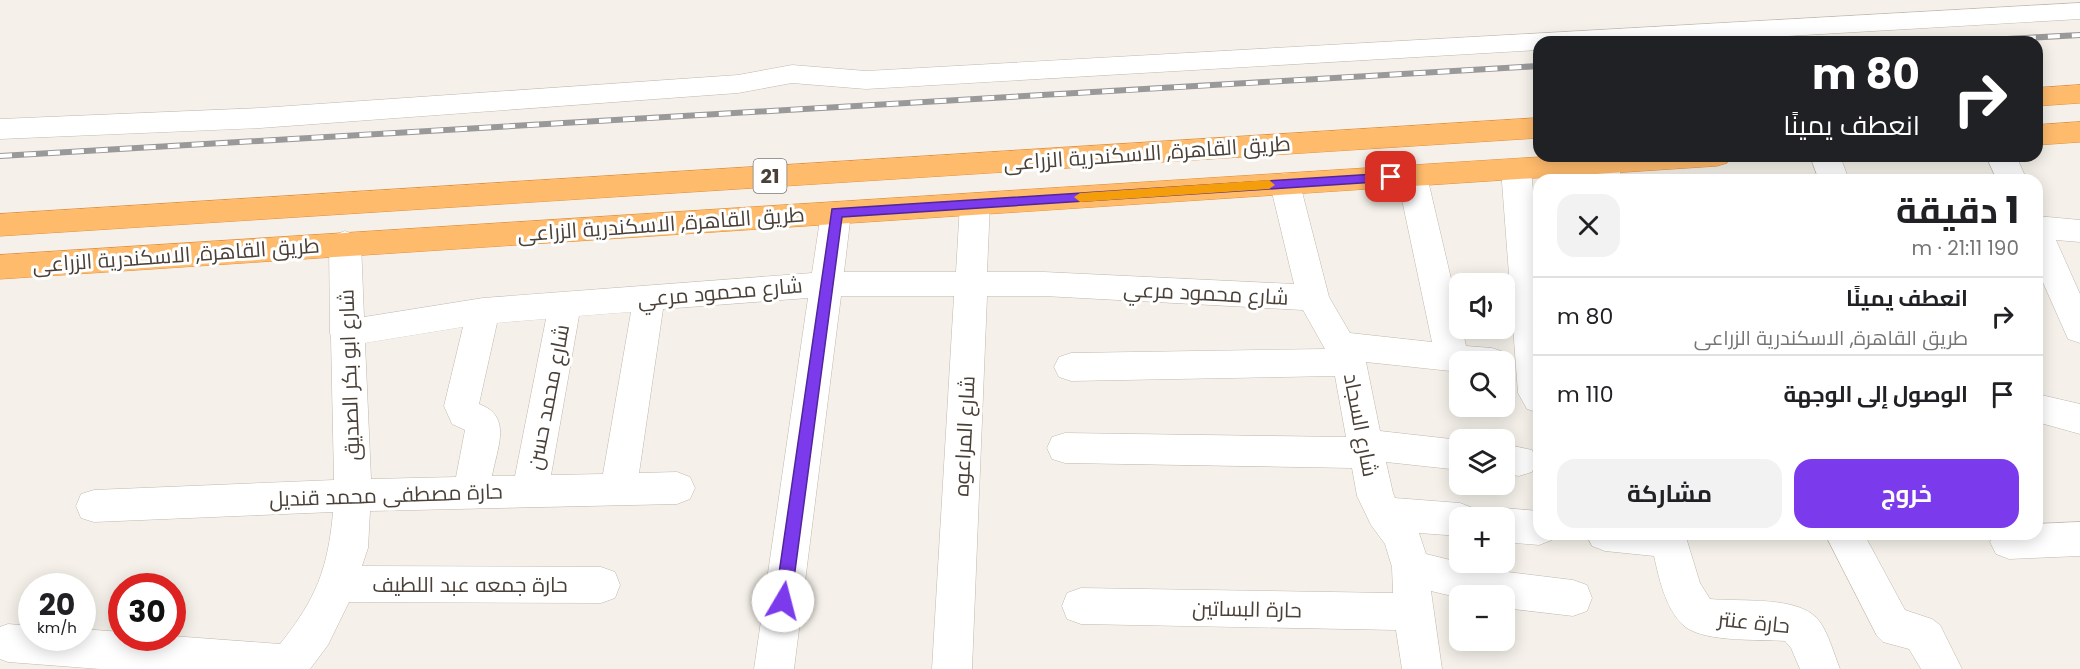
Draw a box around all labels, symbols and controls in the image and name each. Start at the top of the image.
text: 80 m [1812,45,1920,104]
icon: right [1941,60,2019,138]
text: انعطف يمينًا [1783,107,1920,144]
street label: طريق القاهرة, الاسكندرية الزراعى [1002,128,1292,178]
pin [1365,151,1416,202]
road number: 21 [754,159,786,193]
icon: arrive [1374,160,1407,193]
text: 1 دقيقة [1896,185,2019,236]
button: close [1557,194,1620,257]
street label: طريق القاهرة, الاسكندرية الزراعى [516,199,806,249]
street label: طريق القاهرة, الاسكندرية الزراعى [31,230,321,280]
text: 190 m · 21:11 [1912,234,2019,262]
street label: شارع محمود مرعي [636,270,804,316]
map controls [1449,273,1515,651]
button: sound [1449,273,1515,339]
street label: شارع محمود مرعي [1123,274,1289,314]
text: انعطف يمينًا [1846,283,1968,314]
street label: شارع ابو بكر الصديق [332,289,366,461]
icon: right [1986,300,2019,333]
text: 80 m [1557,301,1613,332]
street label: شارع محمد حسن [520,322,576,472]
text: طريق القاهرة, الاسكندرية الزراعى [1694,324,1968,352]
button: search [1449,351,1515,417]
street label: شارع السجاد [1337,371,1385,479]
street label: شارع المراعوه [946,375,982,497]
icon: arrive [1986,378,2019,411]
text: 110 m [1557,379,1613,410]
text: الوصول إلى الوجهة [1783,379,1968,410]
button: layers [1449,429,1515,495]
button: مشاركة [1557,459,1782,528]
button: خروج [1794,459,2019,528]
street label: حارة مصطفى محمد قنديل [269,476,503,514]
button: + [1449,507,1515,573]
position arrow [751,569,815,633]
street label: حارة جمعه عبد اللطيف [372,570,568,599]
speed limit sign: 30 [108,573,186,651]
text: 20 [39,583,75,626]
button: − [1449,585,1515,651]
street label: حارة البساتين [1192,594,1302,624]
street label: حارة عنتر [1716,604,1791,640]
text: km/h [37,617,77,638]

